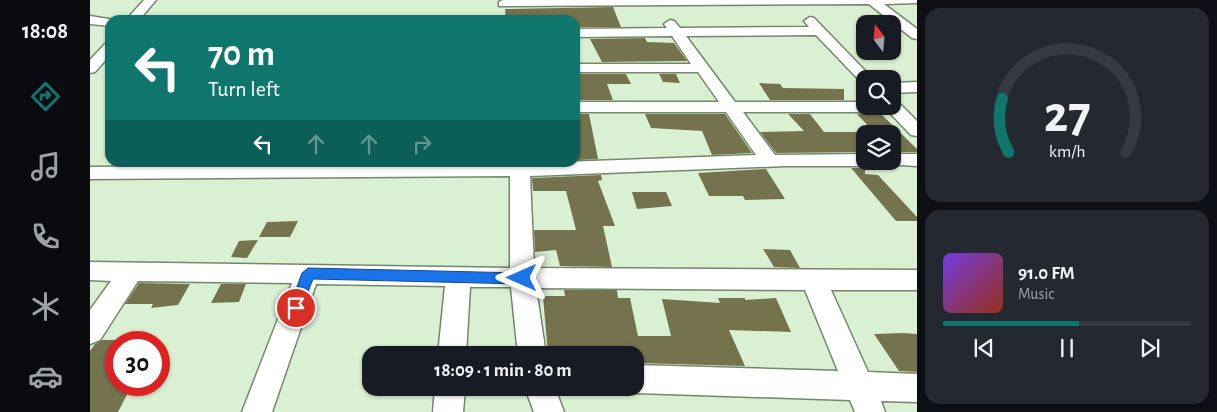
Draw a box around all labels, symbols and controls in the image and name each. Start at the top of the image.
north arrow [856,15,901,60]
map controls [856,15,901,170]
text: 18:08 [22,20,68,42]
icon: left [125,35,190,100]
text: 70 m [208,37,275,72]
button: search [856,70,901,115]
text: Turn left [208,78,280,100]
icon: directions [28,79,63,114]
text: 27 [1044,89,1090,141]
button: layers [856,125,901,170]
icon: left [249,130,277,158]
icon: ahead [302,130,330,158]
icon: ahead [355,130,383,158]
icon: right [408,130,436,158]
text: km/h [1049,143,1085,161]
icon: music [28,149,63,184]
icon: phone [28,219,63,254]
position arrow [495,251,547,303]
text: 91.0 FM [1018,264,1075,283]
text: Music [1018,286,1054,302]
pin [275,287,317,329]
icon: climate [28,289,63,324]
icon: arrive [282,294,310,322]
speed limit sign: 30 [105,331,170,396]
icon: previous [970,334,998,362]
icon: pause [1053,334,1081,362]
icon: next [1136,334,1164,362]
icon: car [28,359,63,394]
text: 18:09 · 1 min · 80 m [434,361,572,380]

